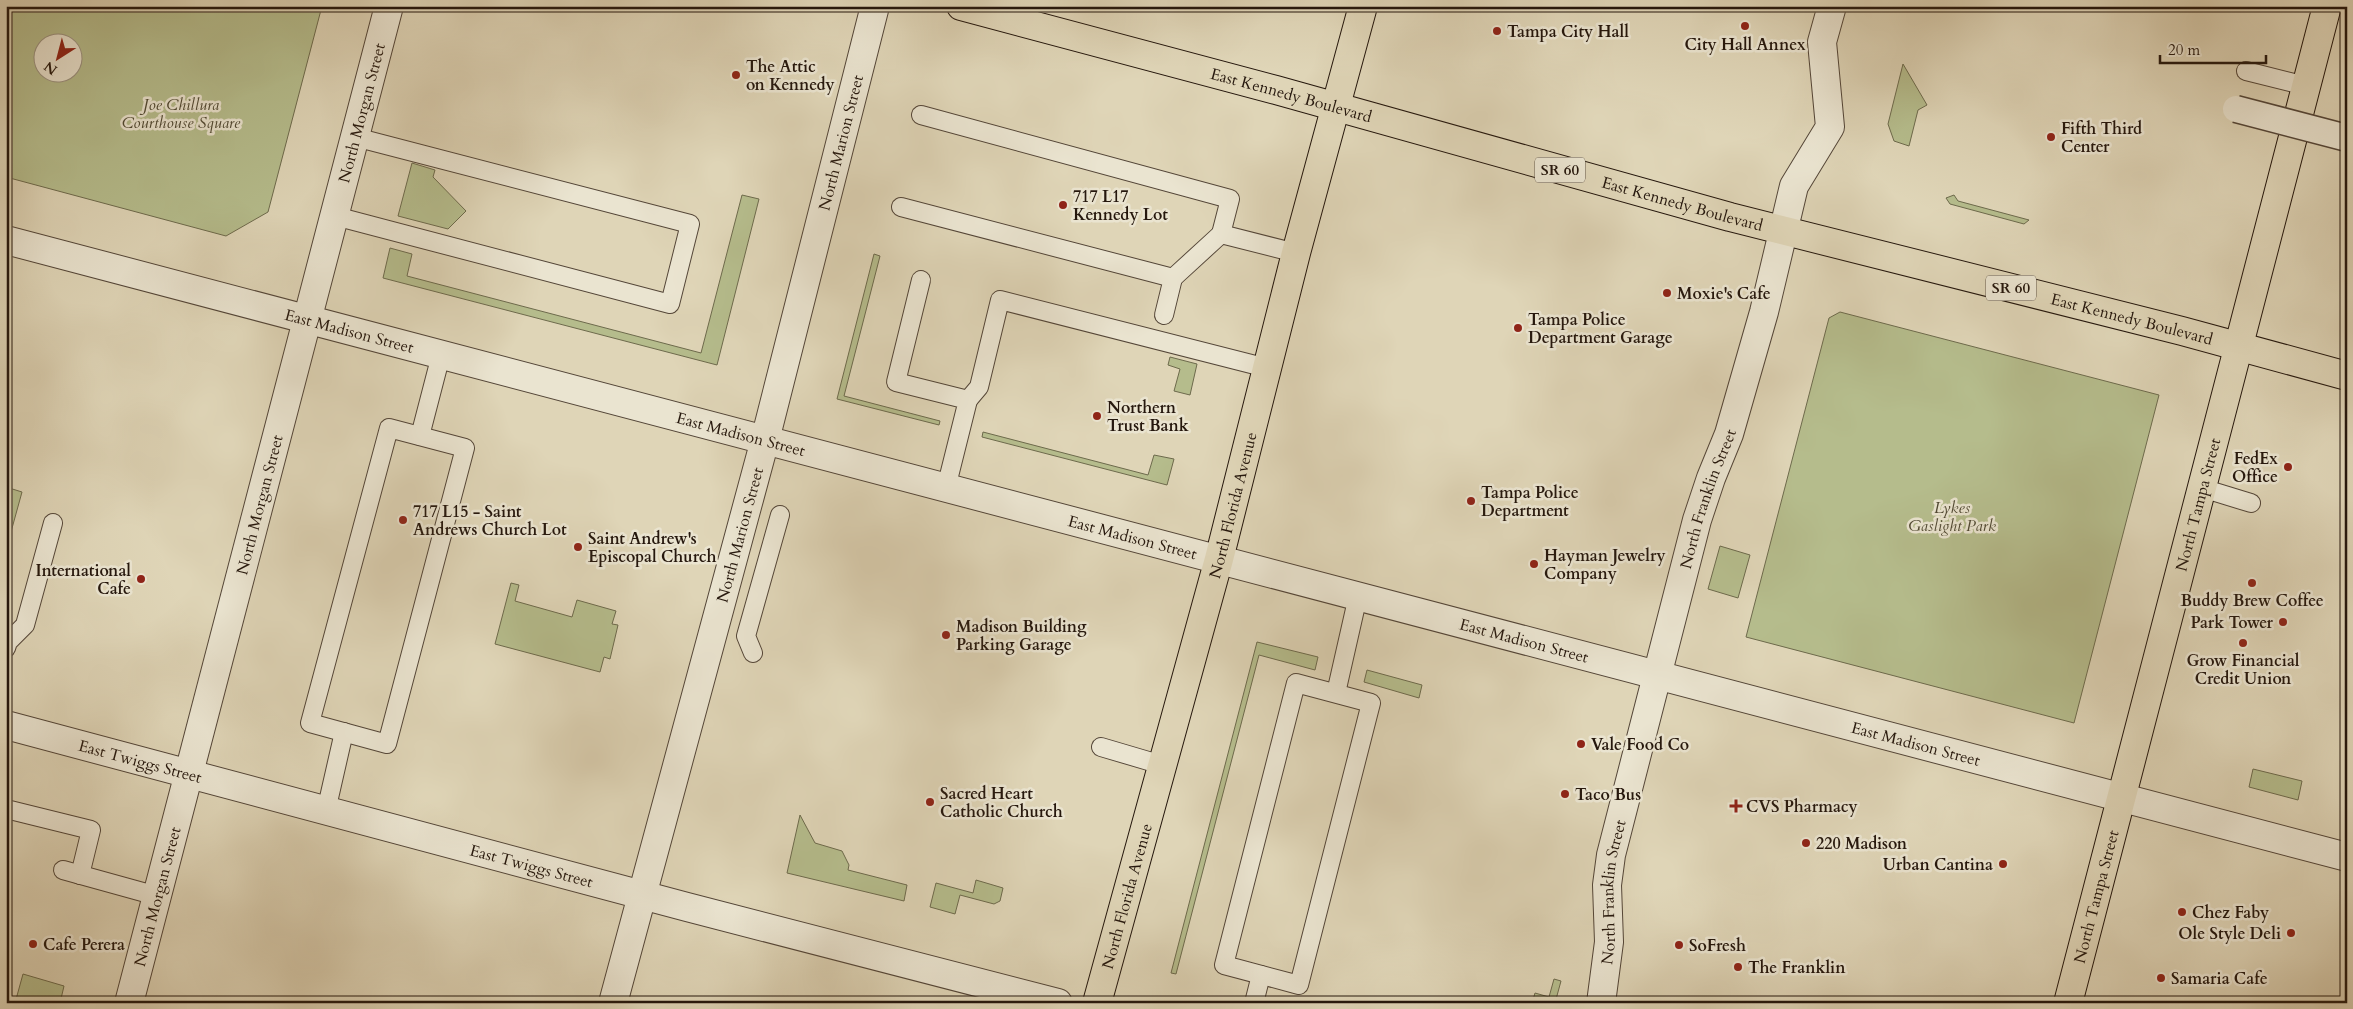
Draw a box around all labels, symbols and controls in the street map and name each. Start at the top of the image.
marker: City Hall Annex [1739,20,1751,32]
place label: Tampa City Hall [1507,21,1629,43]
marker: Tampa City Hall [1491,25,1503,37]
north arrow [32,32,82,82]
scale bar [2160,32,2267,64]
place label: City Hall Annex [1684,34,1806,56]
text: 20 m [2168,40,2200,60]
street label: North Morgan Street [333,41,391,185]
place label: The Attic on Kennedy [746,56,835,96]
text: N [40,57,61,79]
street label: East Kennedy Boulevard [1208,63,1375,128]
marker: The Attic on Kennedy [730,69,742,81]
street label: North Marion Street [814,73,869,213]
park label: Joe Chillura Courthouse Square [122,94,241,134]
place label: Fifth Third Center [2061,118,2142,158]
marker: Fifth Third Center [2045,131,2057,143]
road number: SR 60 [1535,158,1585,182]
street label: East Kennedy Boulevard [1599,172,1766,237]
place label: 717 L17 Kennedy Lot [1073,186,1168,226]
marker: 717 L17 Kennedy Lot [1057,199,1069,211]
road number: SR 60 [1986,276,2036,300]
place label: Moxie's Cafe [1677,283,1771,305]
marker: Moxie's Cafe [1661,287,1673,299]
street label: East Kennedy Boulevard [2048,288,2216,351]
street label: East Madison Street [282,304,416,359]
place label: Tampa Police Department Garage [1528,309,1673,349]
marker: Tampa Police Department Garage [1512,322,1524,334]
place label: Northern Trust Bank [1107,397,1189,437]
street label: East Madison Street [674,407,807,462]
marker: Northern Trust Bank [1091,410,1103,422]
street label: North Franklin Street [1675,427,1742,571]
street label: North Florida Avenue [1204,430,1263,581]
street label: North Morgan Street [231,433,289,577]
street label: North Tampa Street [2171,436,2226,574]
place label: FedEx Office [2232,448,2278,488]
marker: FedEx Office [2282,461,2294,473]
street label: North Marion Street [712,465,769,605]
place label: Tampa Police Department [1481,482,1579,522]
marker: Tampa Police Department [1465,495,1477,507]
park label: Lykes Gaslight Park [1908,497,1996,537]
place label: 717 L15 - Saint Andrews Church Lot [413,501,567,541]
street label: East Madison Street [1065,510,1199,565]
marker: 717 L15 - Saint Andrews Church Lot [397,514,409,526]
place label: Saint Andrew's Episcopal Church [588,528,717,568]
marker: Saint Andrew's Episcopal Church [572,541,584,553]
place label: Hayman Jewelry Company [1544,545,1666,585]
marker: Hayman Jewelry Company [1528,558,1540,570]
place label: International Cafe [35,560,131,600]
marker: International Cafe [135,573,147,585]
marker: Buddy Brew Coffee [2246,577,2258,589]
place label: Buddy Brew Coffee [2180,590,2324,612]
place label: Park Tower [2191,612,2274,634]
street label: East Madison Street [1457,614,1591,669]
place label: Madison Building Parking Garage [956,616,1087,656]
marker: Park Tower [2277,616,2289,628]
marker: Madison Building Parking Garage [940,629,952,641]
marker: Grow Financial Credit Union [2237,637,2249,649]
place label: Grow Financial Credit Union [2186,650,2300,690]
street label: East Madison Street [1849,717,1982,772]
place label: Vale Food Co [1591,734,1689,756]
street label: East Twiggs Street [76,735,204,789]
marker: Vale Food Co [1575,738,1587,750]
place label: Sacred Heart Catholic Church [940,783,1063,823]
place label: Taco Bus [1575,784,1641,806]
marker: Taco Bus [1559,788,1571,800]
marker: Sacred Heart Catholic Church [924,796,936,808]
place label: CVS Pharmacy [1746,796,1858,818]
marker: CVS Pharmacy [1730,800,1742,812]
street label: North Franklin Street [1596,817,1632,966]
street label: North Florida Avenue [1097,821,1158,972]
street label: North Morgan Street [129,825,186,969]
street label: North Tampa Street [2069,828,2124,966]
place label: 220 Madison [1816,833,1908,855]
marker: 220 Madison [1800,837,1812,849]
street label: East Twiggs Street [467,839,595,893]
place label: Urban Cantina [1883,854,1993,876]
marker: Urban Cantina [1997,858,2009,870]
place label: Chez Faby [2192,902,2269,924]
marker: Chez Faby [2176,906,2188,918]
place label: Ole Style Deli [2178,923,2281,945]
marker: Ole Style Deli [2285,927,2297,939]
place label: Cafe Perera [43,934,125,956]
place label: SoFresh [1689,935,1746,957]
marker: Cafe Perera [27,938,39,950]
marker: SoFresh [1673,939,1685,951]
place label: The Franklin [1748,957,1846,979]
marker: The Franklin [1732,961,1744,973]
place label: Samaria Cafe [2171,968,2268,990]
marker: Samaria Cafe [2155,972,2167,984]

